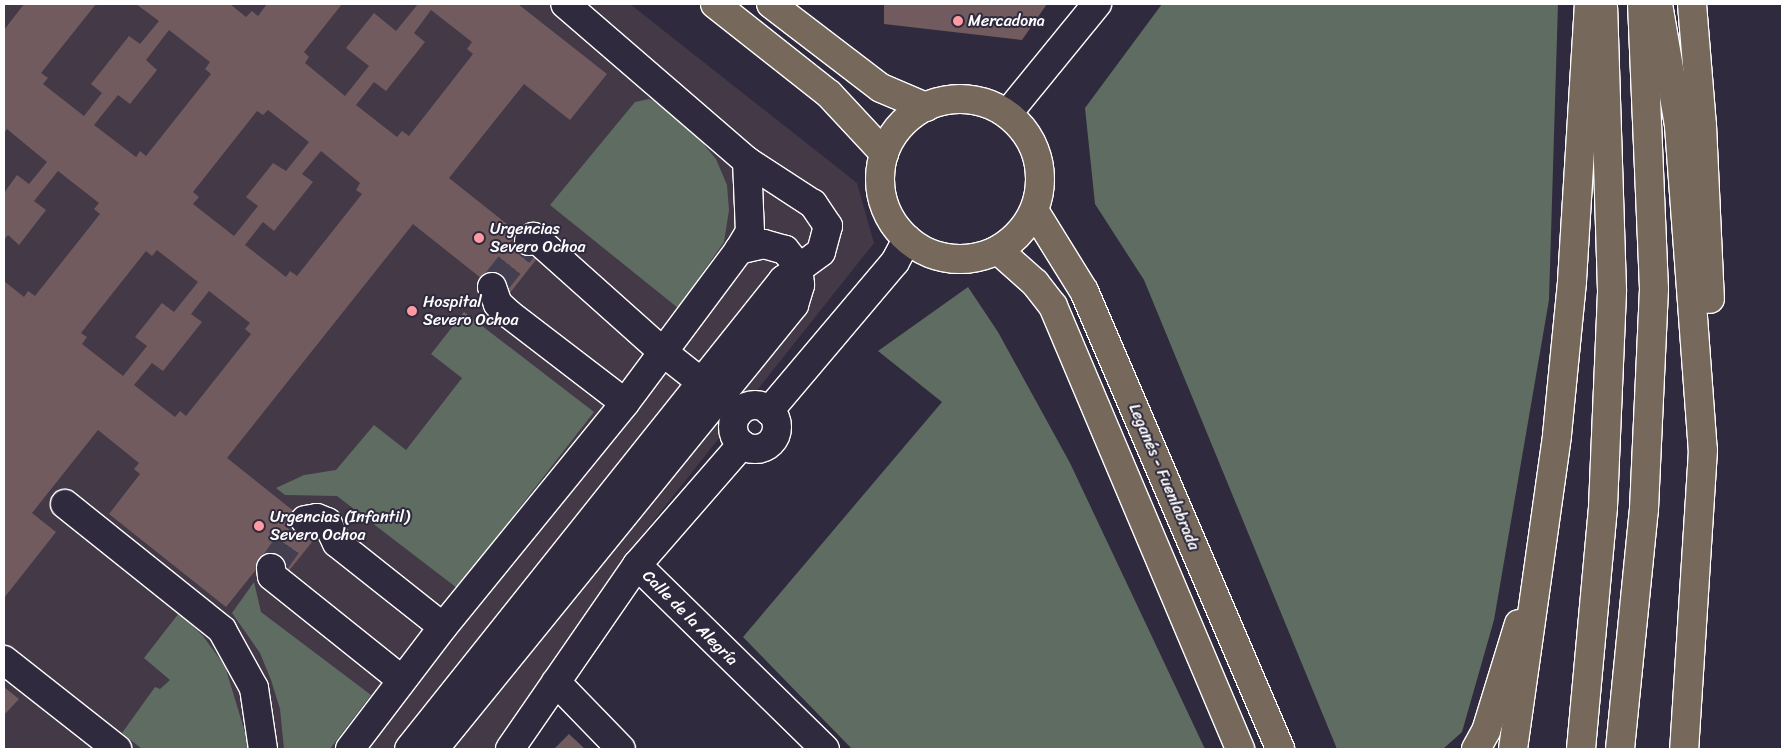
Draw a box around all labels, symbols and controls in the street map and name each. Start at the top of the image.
place label: Mercadona [968,11,1045,31]
marker: Mercadona [952,15,964,27]
place label: Urgencias Severo Ochoa [490,219,585,257]
marker: Urgencias Severo Ochoa [472,231,486,245]
place label: Hospital Severo Ochoa [423,292,518,330]
marker: Hospital Severo Ochoa [405,304,419,318]
street label: Leganés - Fuenlabrada [1124,401,1204,553]
place label: Urgencias (Infantil) Severo Ochoa [270,507,410,545]
marker: Urgencias (Infantil) Severo Ochoa [252,519,266,533]
street label: Calle de la Alegría [638,566,742,670]

